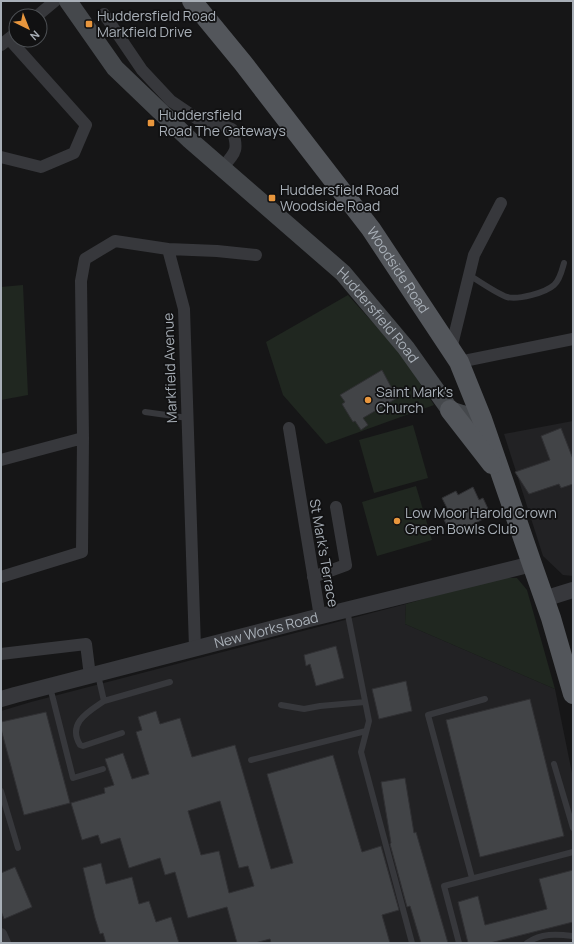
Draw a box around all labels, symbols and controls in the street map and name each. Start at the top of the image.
place label: Huddersfield Road Markfield Drive [97,6,216,41]
north arrow [8,8,48,48]
marker: Huddersfield Road Markfield Drive [84,19,94,29]
text: N [27,27,43,44]
place label: Huddersfield Road The Gateways [159,105,286,140]
marker: Huddersfield Road The Gateways [146,118,156,128]
place label: Huddersfield Road Woodside Road [280,180,399,215]
marker: Huddersfield Road Woodside Road [267,193,277,203]
street label: Woodside Road [363,223,434,317]
street label: Huddersfield Road [333,262,423,366]
street label: Markfield Avenue [158,312,181,424]
place label: Saint Mark's Church [376,382,453,417]
marker: Saint Mark's Church [363,395,373,405]
street label: St Mark's Terrace [306,497,343,608]
place label: Low Moor Harold Crown Green Bowls Club [405,503,557,538]
marker: Low Moor Harold Crown Green Bowls Club [392,516,402,526]
street label: New Works Road [212,607,320,652]

